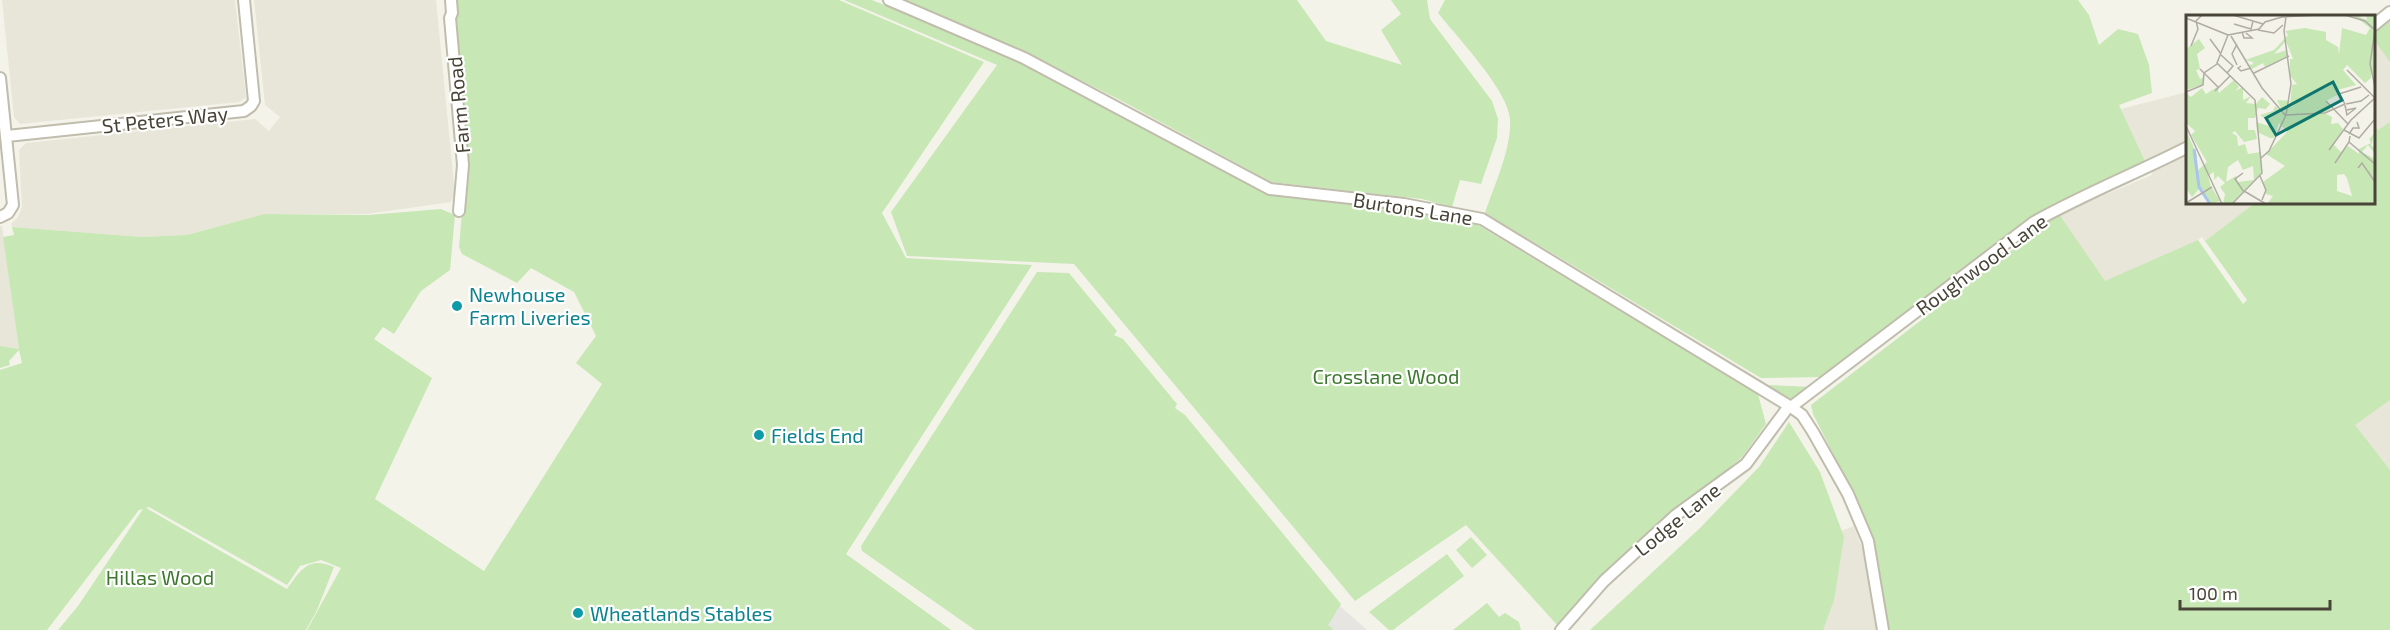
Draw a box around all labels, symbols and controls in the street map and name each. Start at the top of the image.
inset map [2186,15,2375,204]
street label: Farm Road [442,55,474,155]
street label: St Peters Way [101,100,230,138]
street label: Burtons Lane [1352,187,1474,229]
street label: Roughwood Lane [1911,208,2051,320]
place label: Newhouse Farm Liveries [469,282,591,329]
marker: Newhouse Farm Liveries [450,299,464,313]
park label: Crosslane Wood [1312,364,1460,388]
place label: Fields End [771,423,864,447]
marker: Fields End [752,428,766,442]
street label: Lodge Lane [1629,477,1725,561]
park label: Hillas Wood [106,565,214,589]
scale bar [2180,573,2330,611]
text: 100 m [2189,582,2238,604]
place label: Wheatlands Stables [590,601,772,625]
marker: Wheatlands Stables [571,606,585,620]

